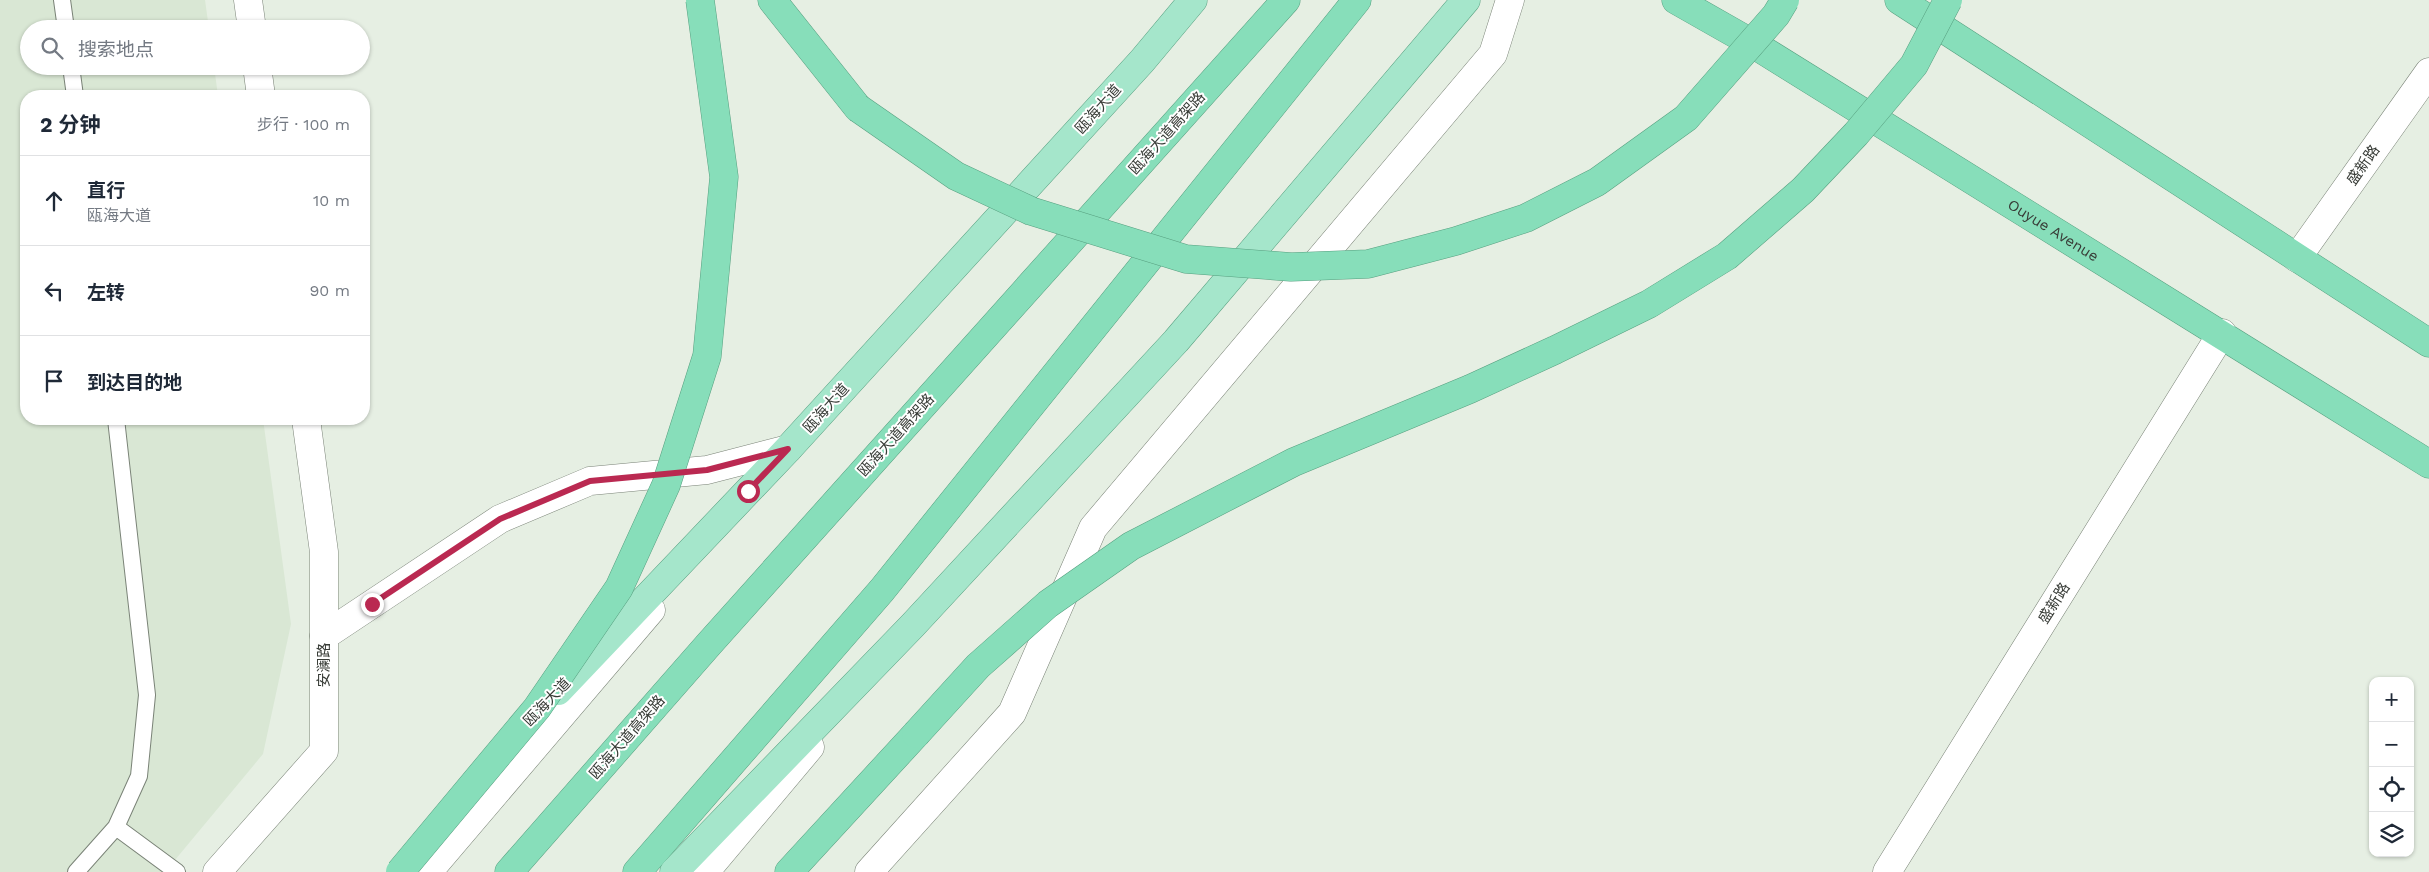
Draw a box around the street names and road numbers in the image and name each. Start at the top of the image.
street label: 瓯海大道 [1071,81,1125,137]
street label: 瓯海大道高架路 [1125,88,1209,178]
street label: 盛新路 [2343,141,2383,189]
street label: Ouyue Avenue [2004,195,2102,265]
street label: 瓯海大道 [799,380,853,436]
street label: 瓯海大道高架路 [854,390,938,480]
street label: 盛新路 [2034,579,2074,627]
street label: 安澜路 [315,642,333,688]
street label: 瓯海大道 [520,674,574,730]
street label: 瓯海大道高架路 [586,691,668,783]

